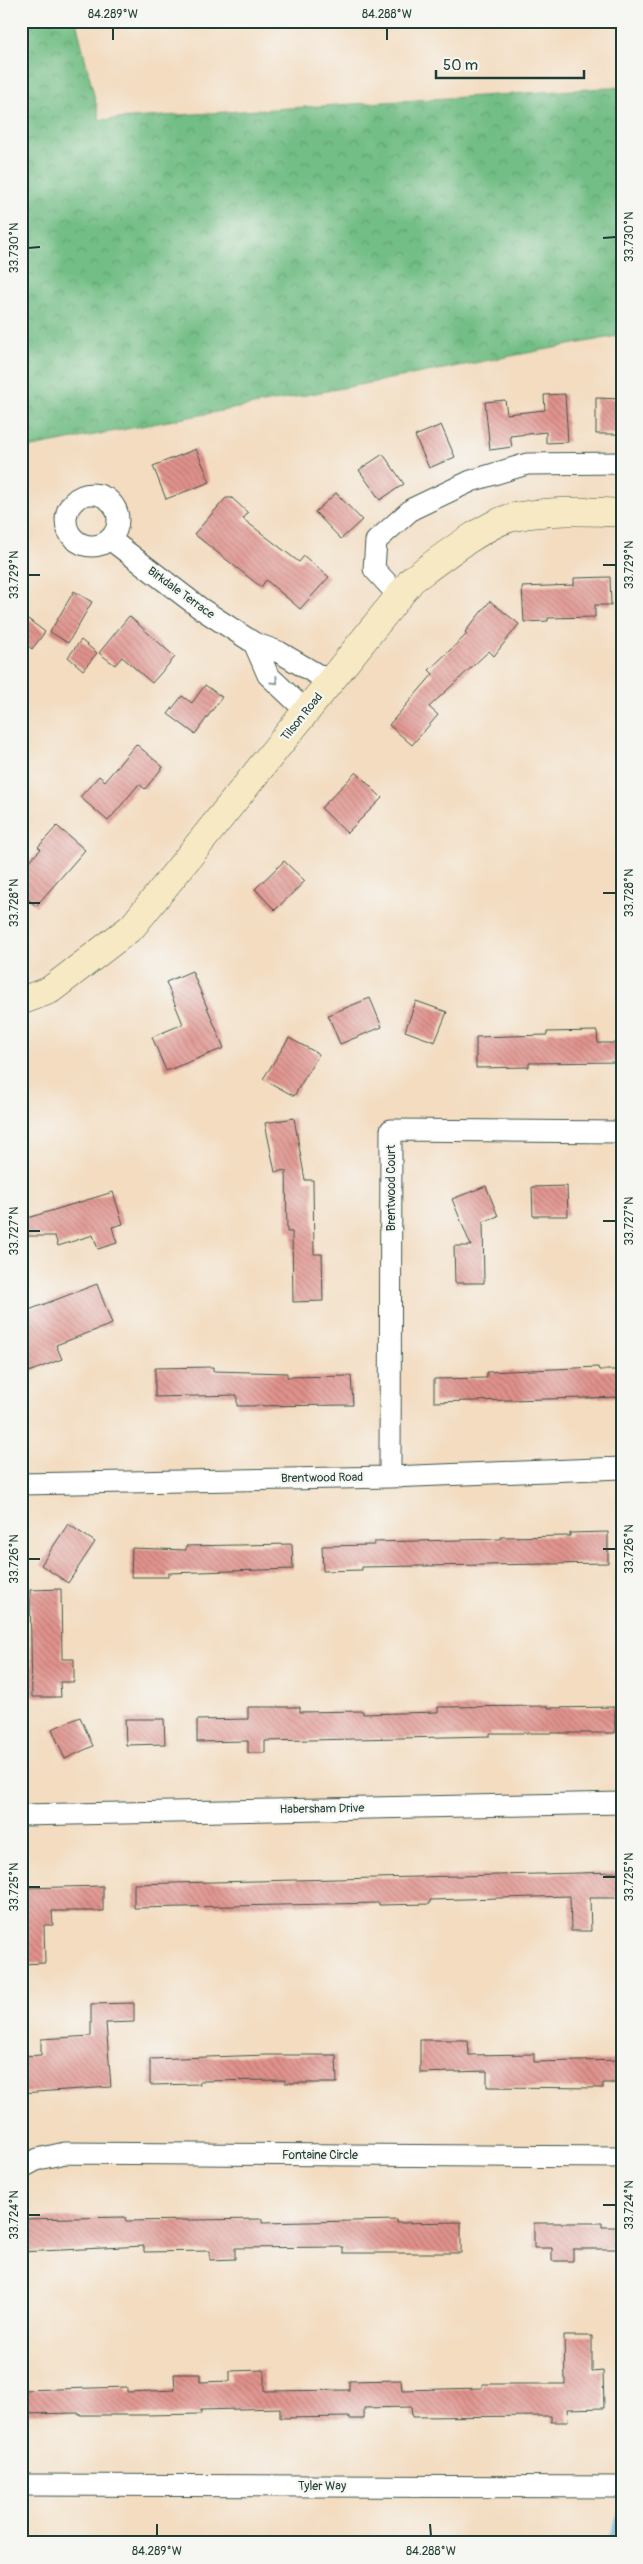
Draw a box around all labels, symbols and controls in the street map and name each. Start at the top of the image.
text: 84.289°W [88,7,138,22]
text: 84.288°W [362,7,412,22]
scale bar [436,48,583,80]
text: 50 m [443,56,478,75]
text: 33.730°N [622,212,637,262]
text: 33.730°N [7,223,22,273]
text: 33.729°N [622,541,637,589]
text: 33.729°N [7,551,22,599]
street label: Birkdale Terrace [145,564,217,622]
one-way arrow [269,675,278,684]
street label: Tilson Road [278,690,326,744]
text: 33.728°N [622,869,637,917]
text: 33.728°N [7,879,22,927]
street label: Brentwood Court [384,1145,399,1231]
text: 33.727°N [622,1197,637,1245]
text: 33.727°N [7,1207,22,1255]
street label: Brentwood Road [281,1470,363,1486]
text: 33.726°N [622,1524,637,1574]
text: 33.726°N [7,1534,22,1584]
street label: Habersham Drive [280,1801,365,1817]
text: 33.725°N [622,1853,637,1901]
text: 33.725°N [7,1863,22,1911]
street label: Fontaine Circle [282,2148,358,2163]
text: 33.724°N [622,2180,637,2230]
text: 33.724°N [7,2190,22,2240]
street label: Tyler Way [298,2479,346,2494]
text: 84.289°W [132,2544,182,2559]
text: 84.288°W [406,2544,456,2559]

